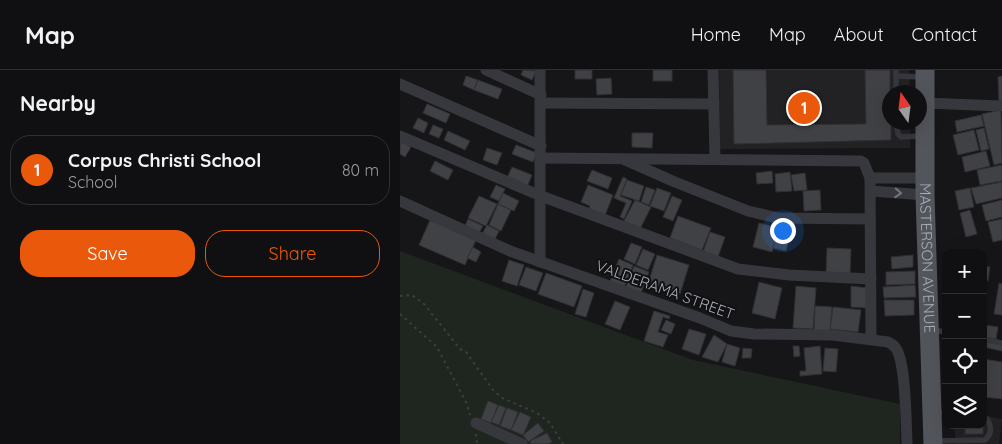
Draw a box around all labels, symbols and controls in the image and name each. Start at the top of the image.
text: Map [25,20,75,50]
text: Home [691,23,741,46]
text: Map [769,23,806,46]
text: About [834,23,884,46]
text: Contact [912,23,977,46]
north arrow [882,85,927,130]
pin: 1 [788,89,820,127]
text: Nearby [20,90,96,116]
text: Corpus Christi School [68,148,261,172]
text: 1 [34,160,40,180]
text: 80 m [342,160,379,180]
text: School [68,172,117,192]
street label: MASTERSON AVENUE [916,183,939,333]
one-way arrow [894,187,902,198]
your location [770,218,796,244]
button: Save [20,230,195,277]
button: Share [205,230,380,277]
map controls [942,249,987,429]
button: + [942,249,987,294]
street label: VALDERAMA STREET [593,256,737,323]
button: − [942,294,987,339]
button: locate [942,339,987,384]
button: layers [942,384,987,429]

